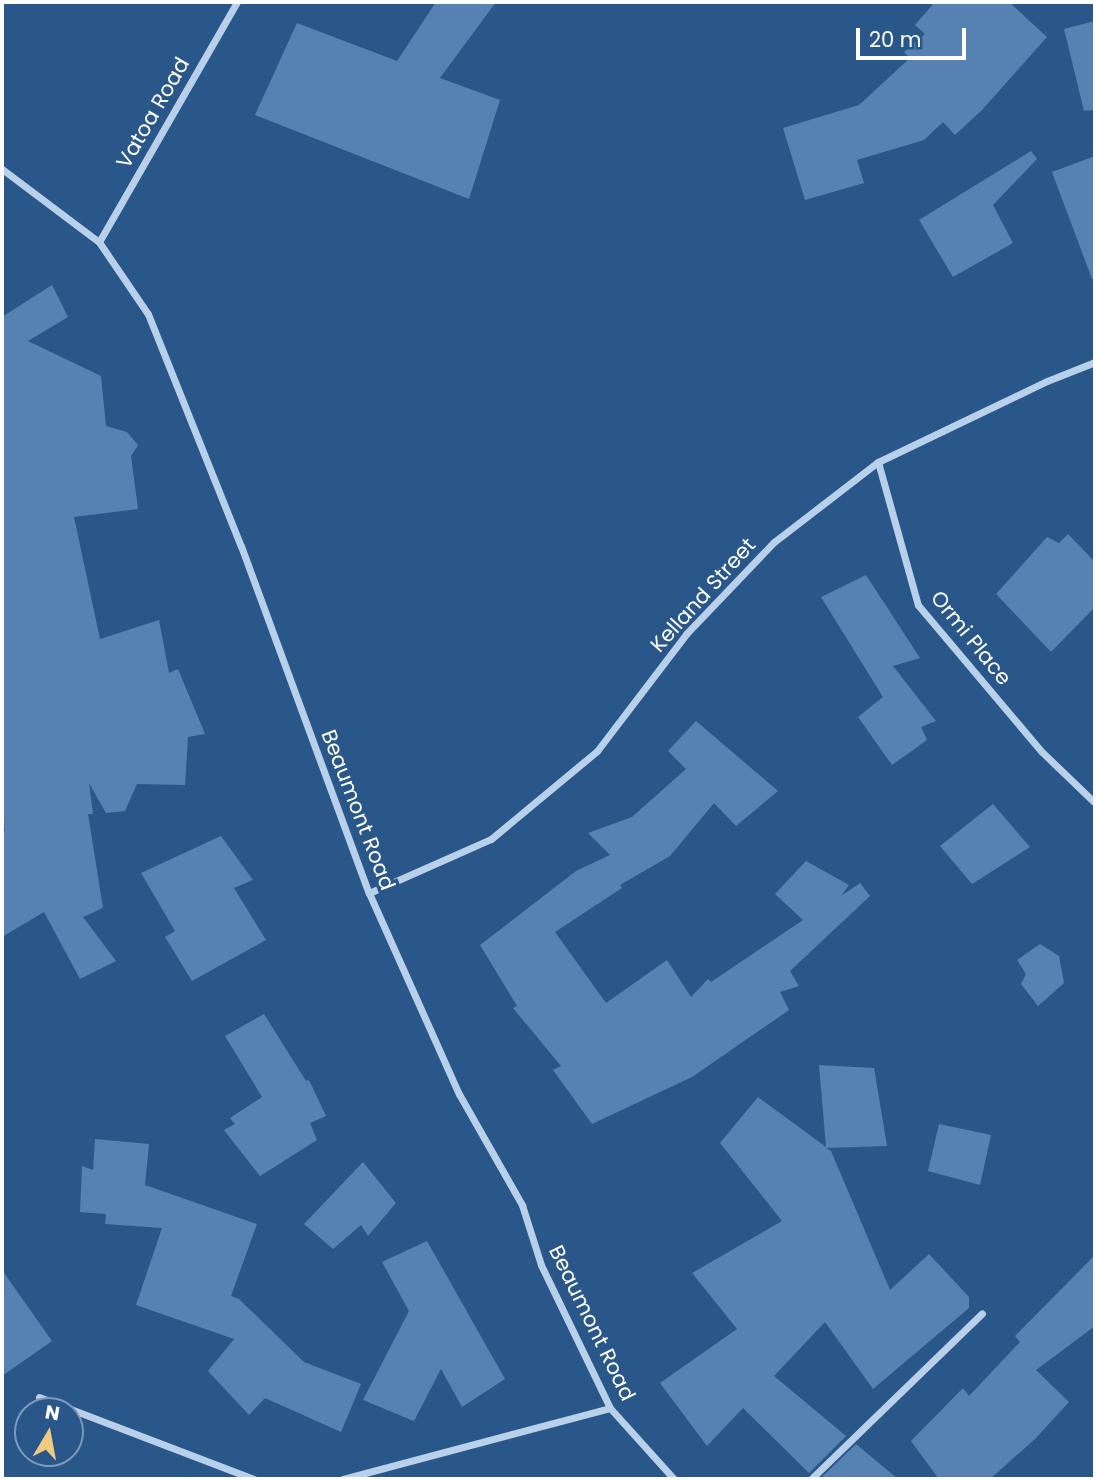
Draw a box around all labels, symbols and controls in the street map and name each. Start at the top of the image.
scale bar [859,14,969,58]
text: 20 m [869,25,922,54]
street label: Vatoa Road [111,53,195,173]
street label: Kelland Street [645,533,761,657]
street label: Ormi Place [925,586,1017,690]
street label: Beaumont Road [316,726,400,894]
street label: Beaumont Road [543,1241,641,1405]
north arrow [14,1397,84,1467]
text: N [43,1398,62,1427]

